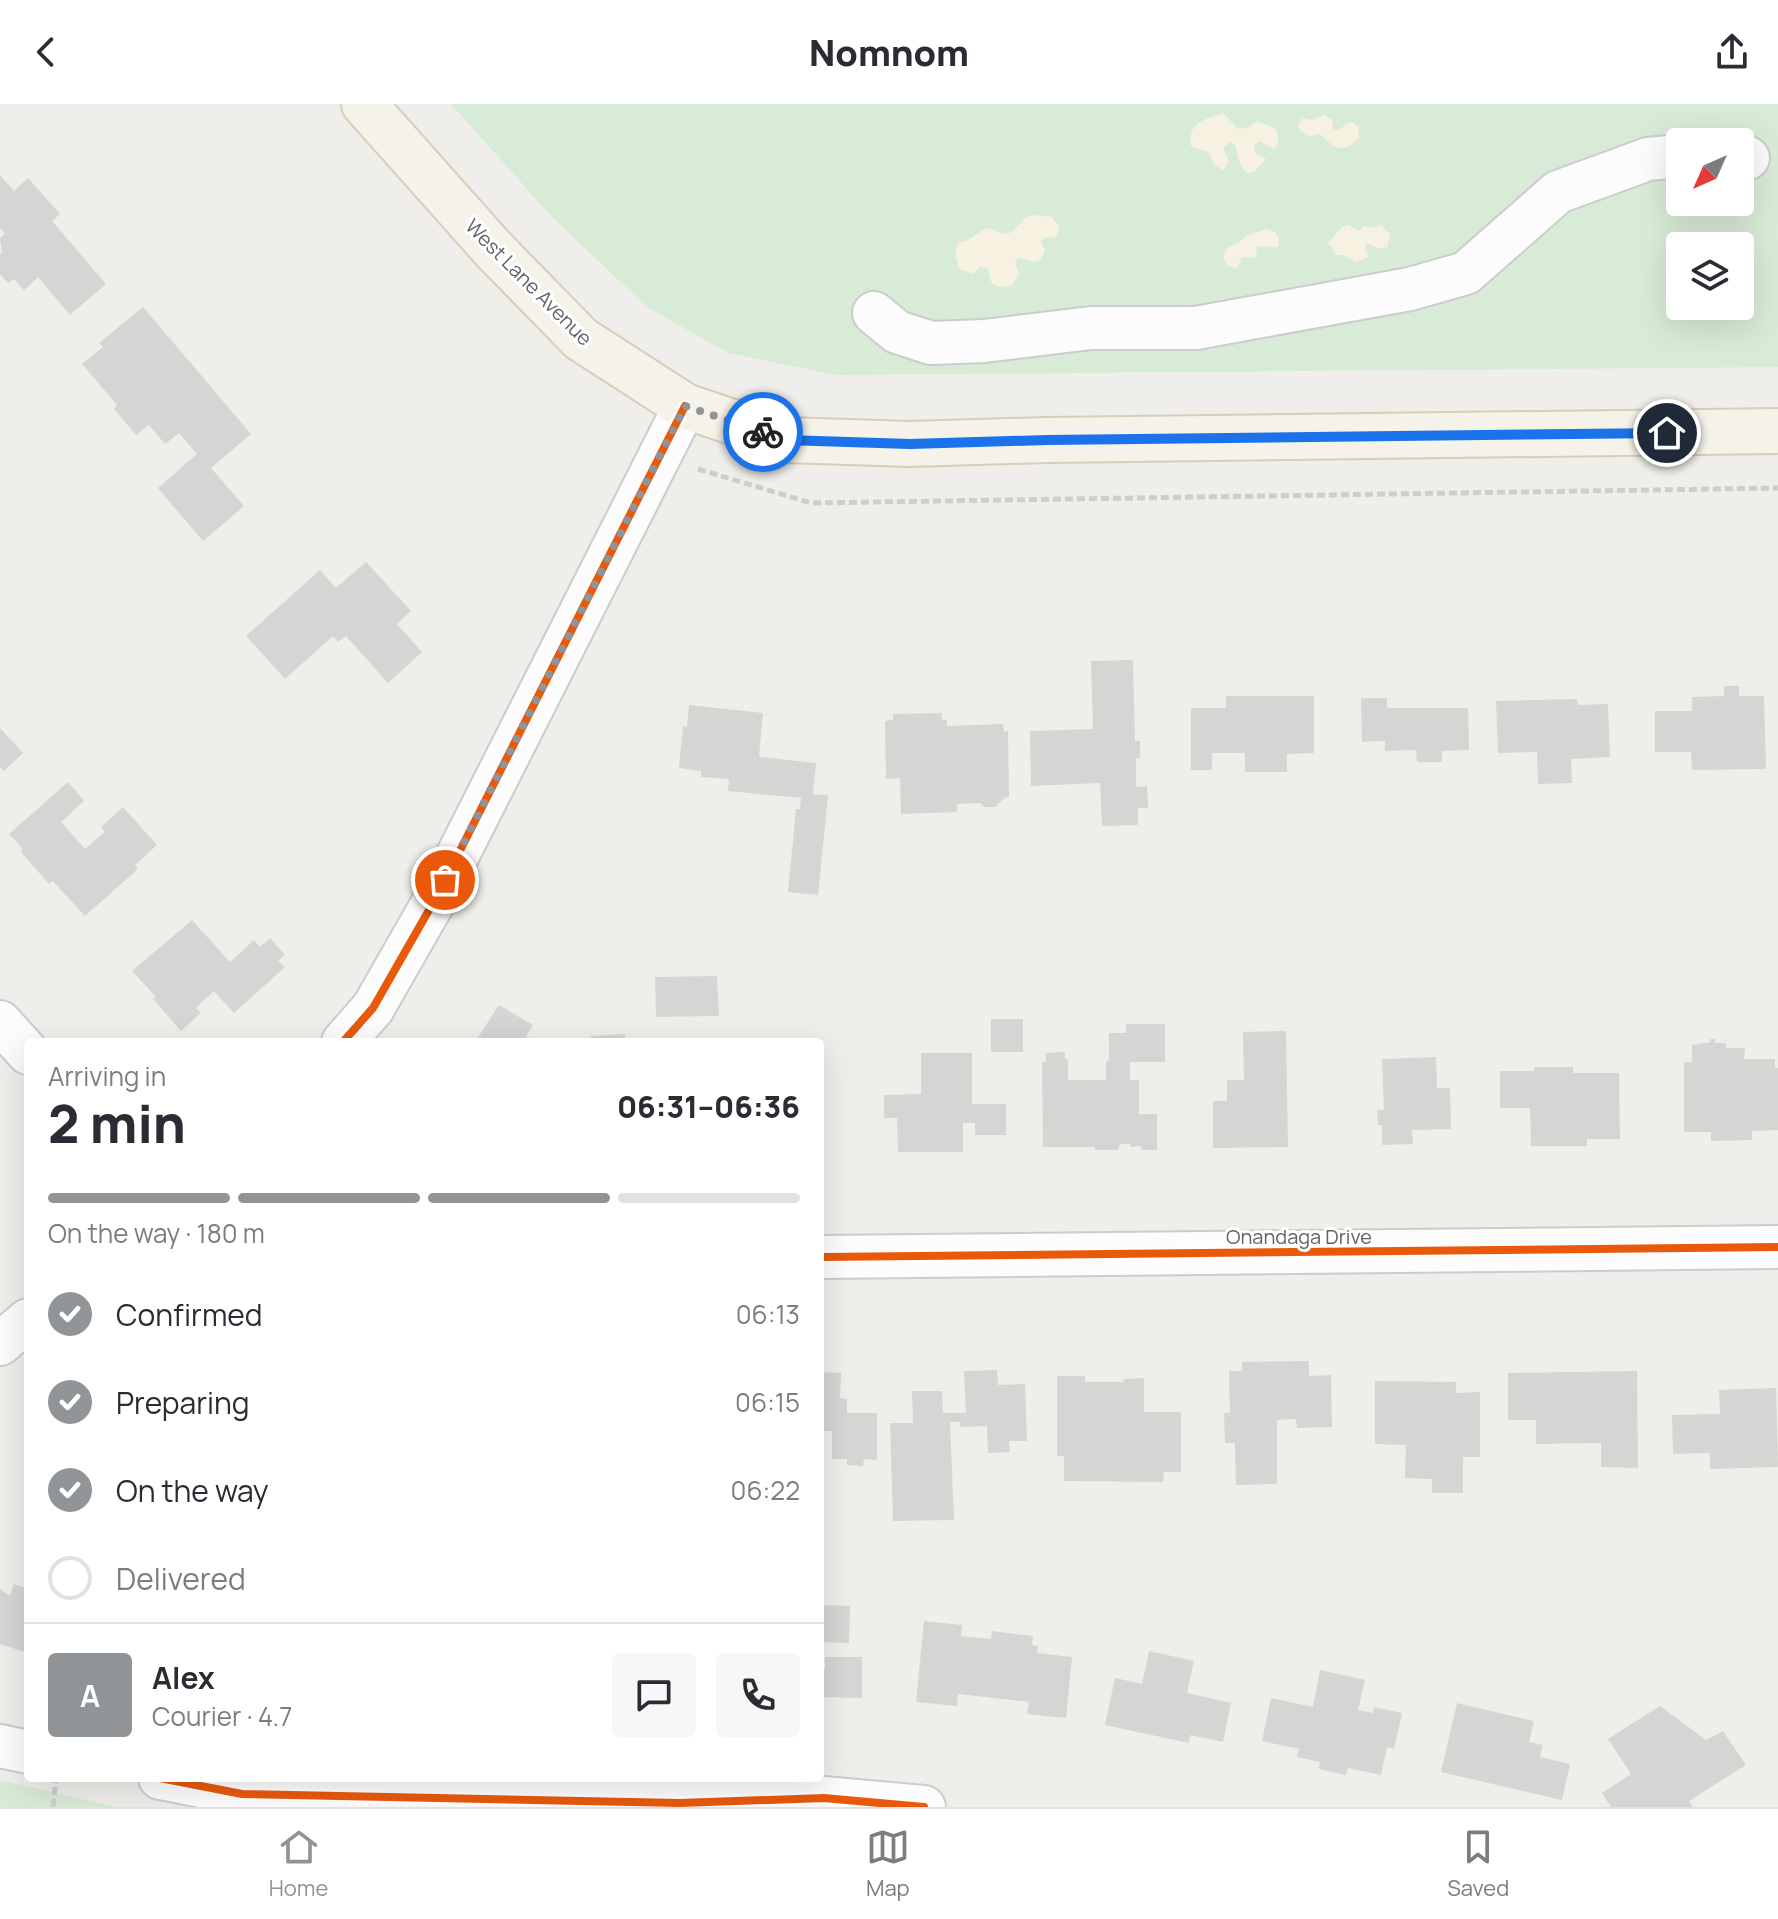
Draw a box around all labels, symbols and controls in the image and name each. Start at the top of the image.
text: Nomnom [809,28,969,77]
icon: back [24,30,68,74]
icon: share [1710,30,1754,74]
north arrow [1666,128,1754,216]
map controls [1666,128,1754,320]
street label: West Lane Avenue [460,213,598,351]
button: layers [1666,232,1754,320]
courier [723,392,803,472]
pin [1633,399,1701,467]
icon: bike [741,410,785,454]
icon: home [1645,411,1689,455]
pin [411,846,479,914]
icon: bag [423,858,467,902]
text: Arriving in [48,1058,166,1094]
text: 06:31–06:36 [617,1086,800,1127]
text: 2 min [48,1088,186,1159]
text: On the way · 180 m [48,1215,265,1251]
street label: Onandaga Drive [1226,1223,1372,1250]
icon: check [48,1292,92,1336]
text: Confirmed [116,1294,263,1335]
text: 06:13 [736,1296,800,1332]
icon: check [48,1380,92,1424]
text: Preparing [116,1382,250,1423]
text: 06:15 [735,1384,800,1420]
icon: check [48,1468,92,1512]
text: On the way [116,1470,269,1511]
text: 06:22 [731,1472,800,1508]
text: Delivered [116,1558,246,1599]
button: chat [612,1653,696,1737]
button: phone [716,1653,800,1737]
text: Alex [152,1657,215,1698]
text: A [80,1675,100,1716]
text: Courier · 4.7 [152,1698,292,1734]
tab: Home [269,1825,328,1903]
tab: Map [866,1825,910,1903]
tab: Saved [1447,1825,1509,1903]

